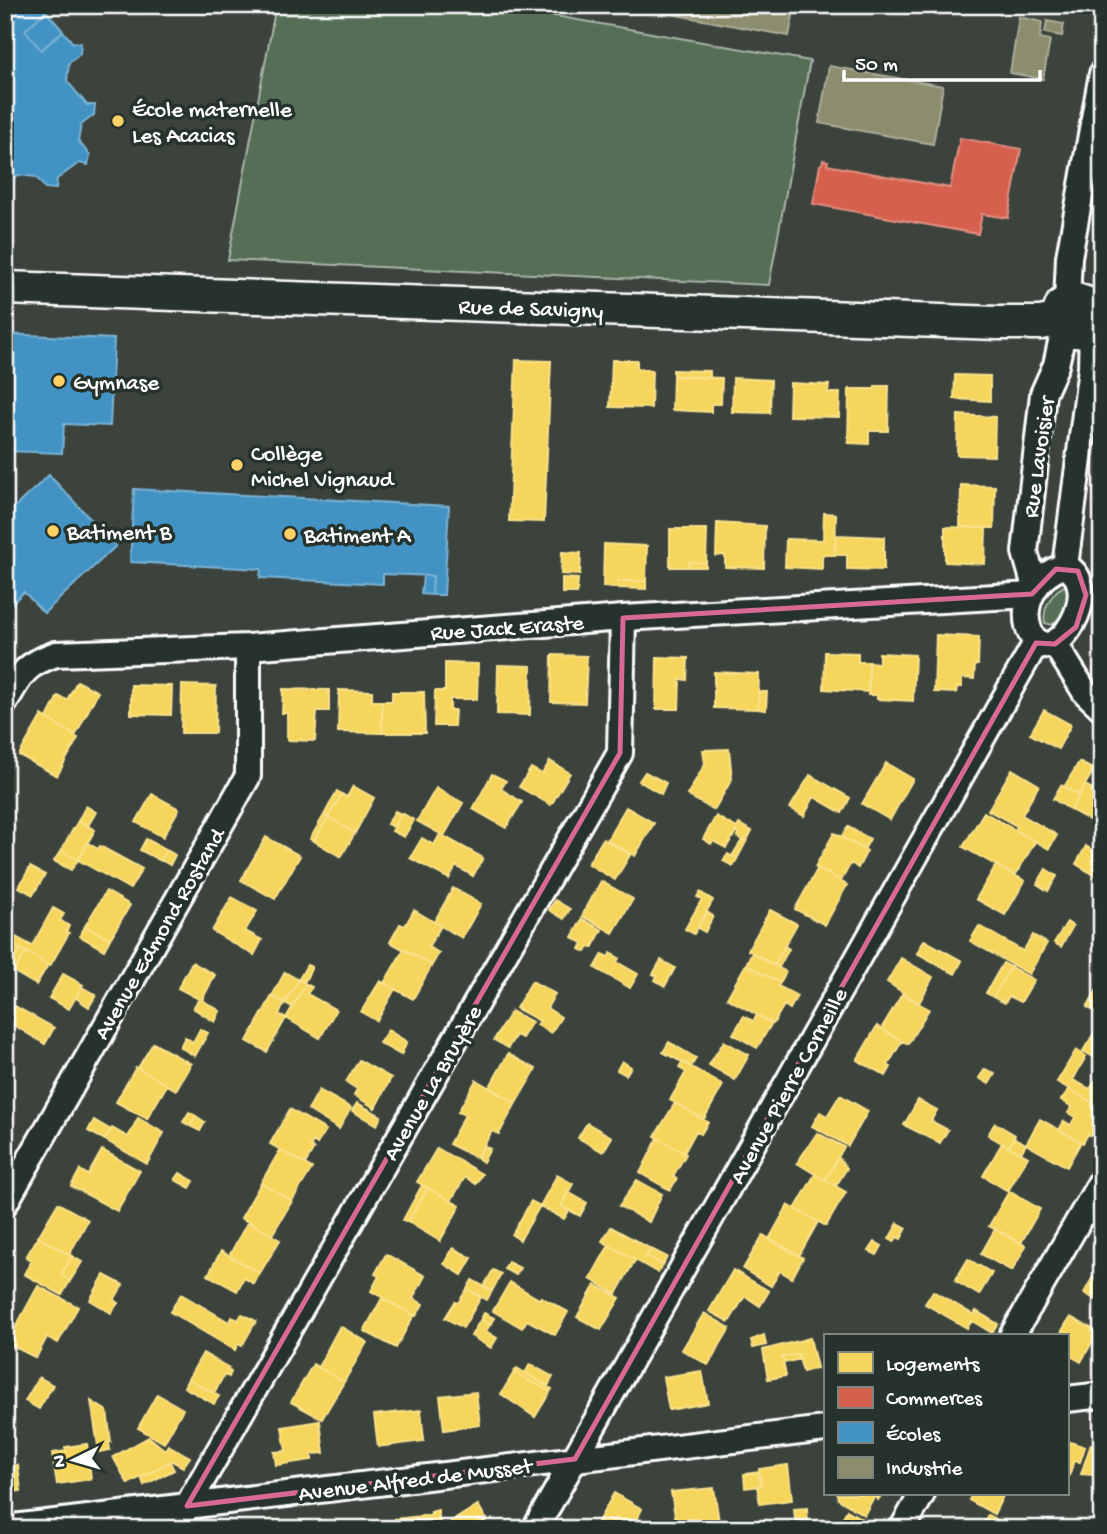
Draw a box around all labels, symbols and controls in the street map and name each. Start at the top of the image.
scale bar [844,38,1040,82]
text: 50 m [855,54,898,79]
place label: École maternelle Les Acacias [132,98,293,151]
marker: École maternelle Les Acacias [110,113,126,129]
street label: Rue de Savigny [458,294,604,327]
place label: Gymnase [73,371,160,398]
marker: Gymnase [51,373,67,389]
street label: Rue Lavoisier [1019,393,1063,520]
place label: Collège Michel Vignaud [251,442,395,495]
marker: Collège Michel Vignaud [229,457,245,473]
place label: Batiment B [66,521,173,548]
marker: Batiment B [45,523,61,539]
place label: Batiment A [303,524,412,551]
marker: Batiment A [282,526,298,542]
street label: Rue Jack Eraste [430,611,586,648]
street label: Avenue Edmond Rostand [89,823,233,1045]
street label: Avenue Pierre Corneille [725,983,856,1189]
street label: Avenue La Bruyère [379,1000,490,1166]
legend [824,1334,1068,1496]
text: Logements [886,1354,981,1379]
text: Commerces [886,1388,983,1413]
text: Écoles [886,1424,942,1449]
north arrow [38,1426,108,1496]
text: N [49,1454,73,1468]
street label: Avenue Alfred de Musset [297,1454,535,1509]
text: Industrie [886,1458,963,1483]

